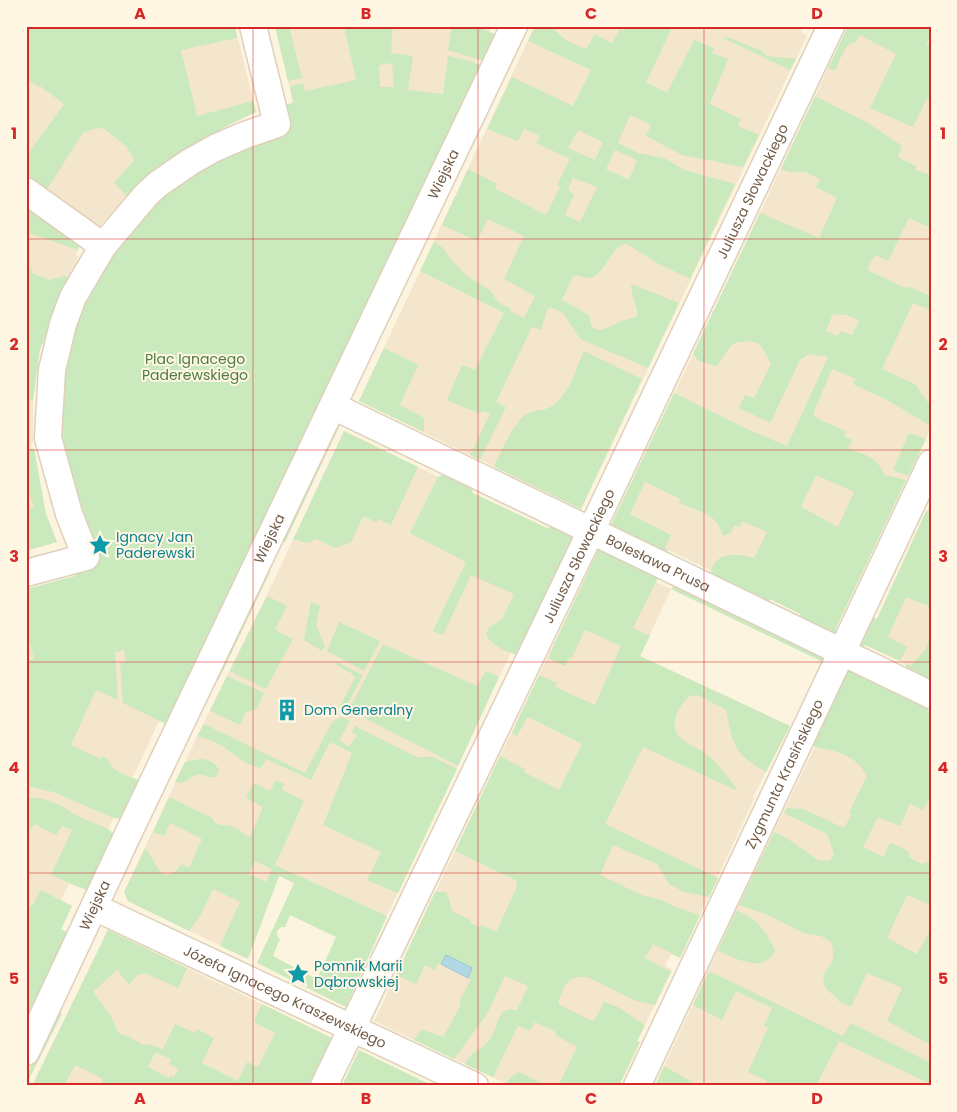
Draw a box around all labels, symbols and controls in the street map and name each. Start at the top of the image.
text: A [134,2,146,25]
text: B [361,2,371,25]
text: C [585,2,597,25]
text: D [811,2,823,25]
street label: Juliusza Słowackiego [712,121,793,262]
text: 1 [11,122,17,145]
text: 1 [940,122,946,145]
street label: Wiejska [423,146,464,202]
text: 2 [9,333,19,356]
text: 2 [938,333,948,356]
park label: Plac Ignacego Paderewskiego [142,349,248,385]
street label: Juliusza Słowackiego [538,485,620,627]
street label: Wiejska [249,510,290,567]
place label: Ignacy Jan Paderewski [116,527,195,563]
street label: Bolesława Prusa [602,529,714,597]
place icon: Ignacy Jan Paderewski [87,532,113,558]
text: 3 [9,545,19,568]
text: 3 [938,545,948,568]
street label: Zygmunta Krasińskiego [740,696,828,852]
building icon: Dom Generalny [274,697,300,723]
place label: Dom Generalny [304,700,413,720]
text: 4 [9,756,20,779]
text: 4 [938,756,949,779]
street label: Wiejska [74,877,115,934]
street label: Józefa Ignacego Kraszewskiego [180,940,390,1053]
place label: Pomnik Marii Dąbrowskiej [314,956,402,992]
place icon: Pomnik Marii Dąbrowskiej [285,961,311,987]
text: 5 [9,967,19,990]
text: 5 [938,967,948,990]
text: A [134,1087,146,1110]
text: B [361,1087,371,1110]
text: C [585,1087,597,1110]
text: D [811,1087,823,1110]

